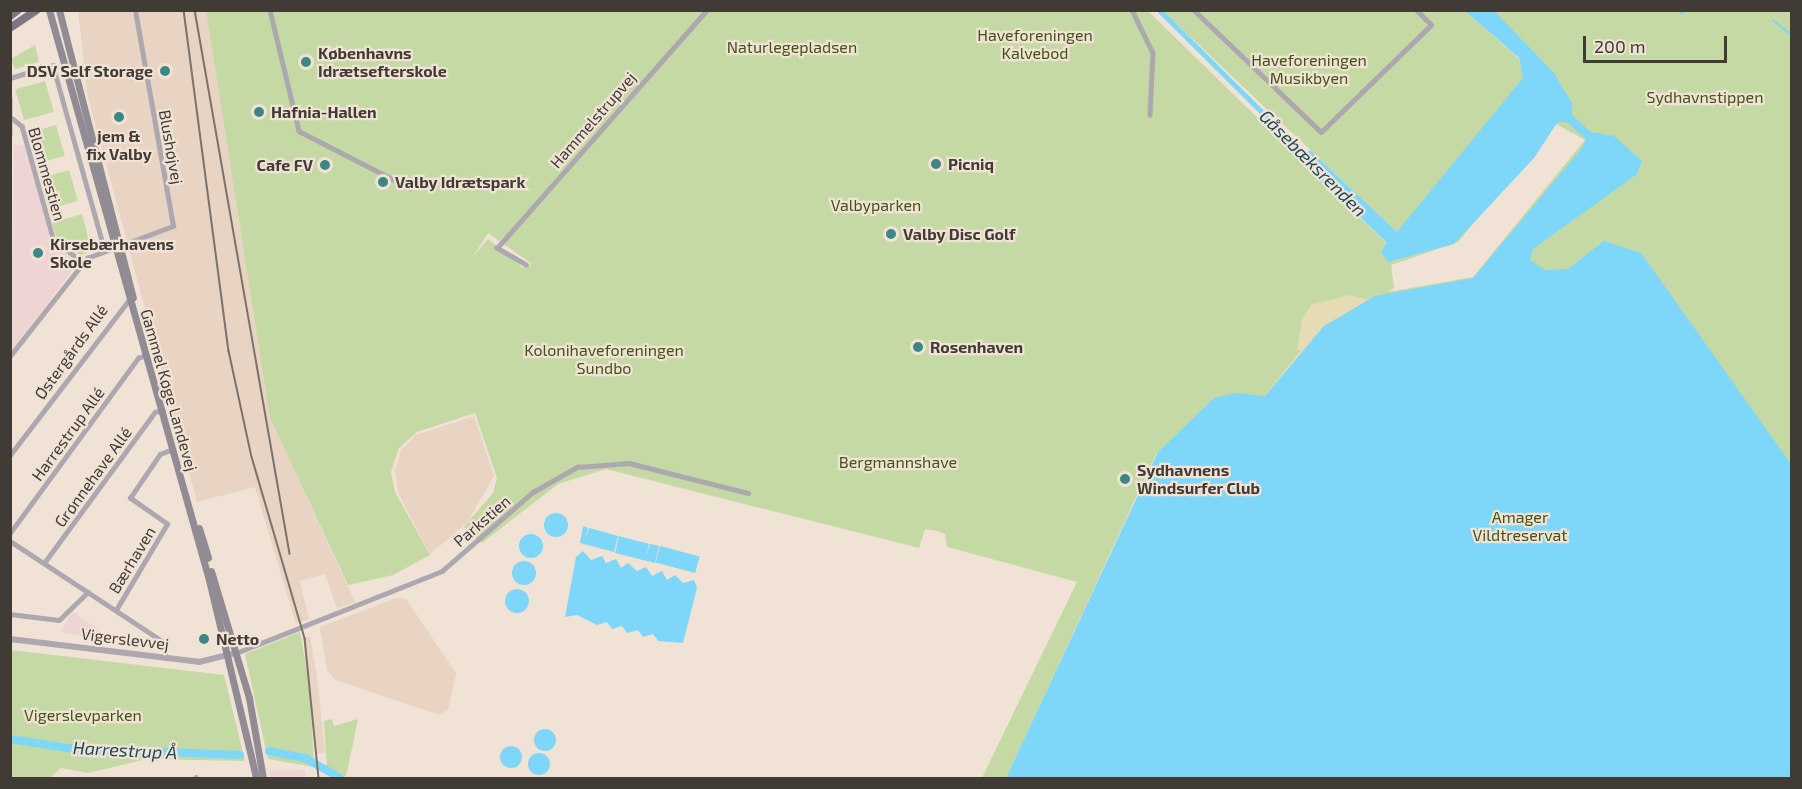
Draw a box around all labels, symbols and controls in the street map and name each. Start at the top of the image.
scale bar [1586,24,1730,62]
park label: Haveforeningen Kalvebod [977,25,1093,63]
text: 200 m [1594,35,1646,57]
park label: Naturlegepladsen [727,37,857,57]
place label: Københavns Idrætsefterskole [318,43,447,81]
park label: Haveforeningen Musikbyen [1251,50,1367,88]
marker: Københavns Idrætsefterskole [299,55,313,69]
place label: DSV Self Storage [26,61,153,81]
marker: DSV Self Storage [158,64,172,78]
street label: Hammelstrupvej [546,68,640,172]
park label: Sydhavnstippen [1647,87,1763,107]
place label: Hafnia-Hallen [271,102,377,122]
marker: Hafnia-Hallen [252,105,266,119]
water label: Gåsebæksrenden [1255,105,1371,221]
street label: Blushøjvej [155,108,187,186]
marker: jem & fix Valby [112,110,126,124]
street label: Blommestien [24,125,70,223]
place label: jem & fix Valby [86,126,152,164]
place label: Picniq [948,154,994,174]
place label: Cafe FV [256,155,313,175]
marker: Picniq [929,157,943,171]
marker: Cafe FV [318,158,332,172]
place label: Valby Idrætspark [395,172,526,192]
marker: Valby Idrætspark [376,175,390,189]
park label: Valbyparken [831,195,921,215]
place label: Valby Disc Golf [903,224,1016,244]
marker: Valby Disc Golf [884,227,898,241]
place label: Kirsebærhavens Skole [50,234,174,272]
marker: Kirsebærhavens Skole [31,246,45,260]
street label: Østergårds Allé [30,301,112,403]
street label: Gammel Køge Landevej [137,306,201,474]
place label: Rosenhaven [930,337,1023,357]
park label: Kolonihaveforeningen Sundbo [524,340,684,378]
marker: Rosenhaven [911,340,925,354]
street label: Harrestrup Allé [28,383,108,485]
street label: Grønnehave Allé [50,423,136,531]
park label: Bergmannshave [839,452,957,472]
place label: Sydhavnens Windsurfer Club [1137,460,1260,498]
marker: Sydhavnens Windsurfer Club [1118,472,1132,486]
street label: Parkstien [450,491,514,551]
park label: Amager Vildtreservat [1473,507,1567,545]
street label: Bærhaven [105,523,159,597]
street label: Vigerslevvej [80,624,170,654]
place label: Netto [216,629,259,649]
marker: Netto [197,632,211,646]
park label: Vigerslevparken [24,705,142,725]
water label: Harrestrup Å [72,736,178,764]

